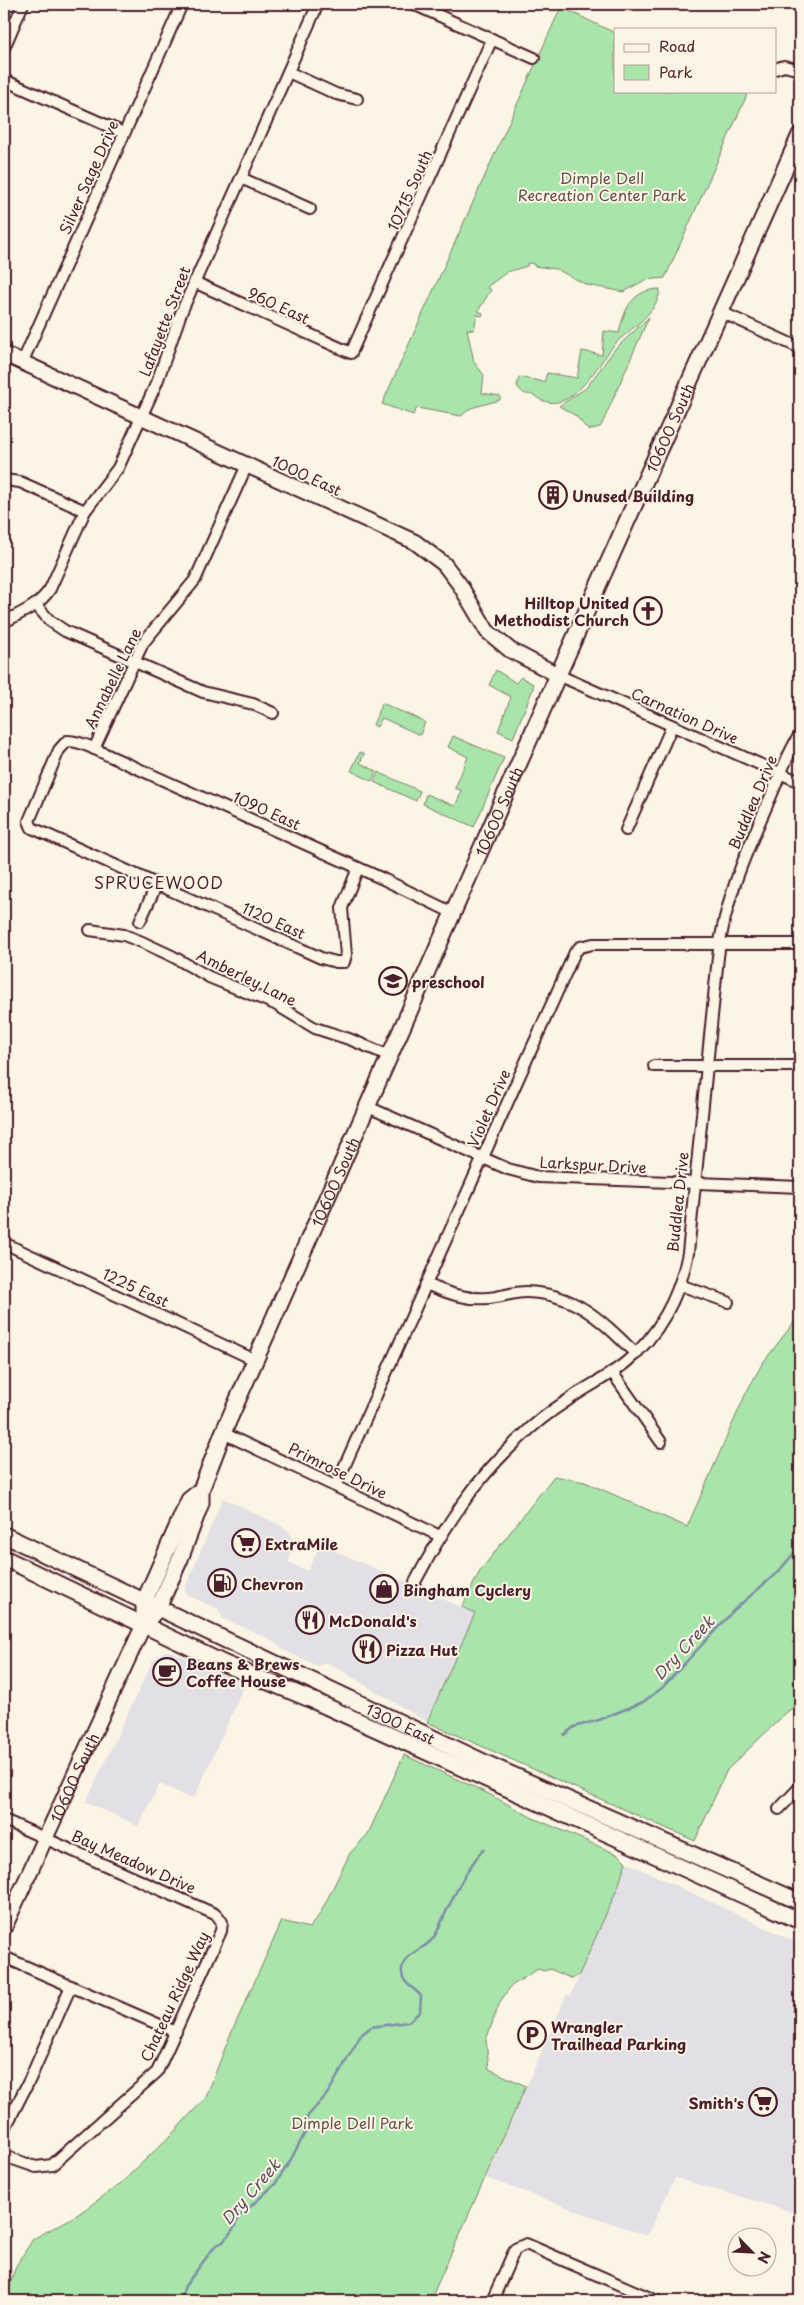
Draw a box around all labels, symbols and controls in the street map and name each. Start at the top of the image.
legend [614,28,776,92]
text: Road [659,34,695,57]
text: Park [659,60,693,83]
street label: Silver Sage Drive [52,116,124,238]
street label: 10715 South [381,146,437,234]
park label: Dimple Dell Recreation Center Park [518,166,686,206]
street label: Lafayette Street [132,262,196,380]
street label: 960 East [244,281,314,329]
street label: 10600 South [639,379,699,476]
street label: 1000 East [268,449,346,501]
building icon: Unused Building [538,480,568,510]
place label: Unused Building [572,484,694,507]
place label: Hilltop United Methodist Church [494,591,629,631]
church icon: Hilltop United Methodist Church [633,596,663,626]
street label: Annabelle Lane [78,624,146,732]
street label: Carnation Drive [628,681,742,749]
street label: Buddlea Drive [722,751,782,853]
street label: 10600 South [468,763,528,860]
street label: 1090 East [229,785,305,835]
district label: SPRUCEWOOD [94,870,224,894]
street label: 1120 East [239,896,309,944]
street label: Amberley Lane [193,943,301,1011]
school or university icon: preschool [378,966,408,996]
place label: preschool [412,970,485,993]
street label: Violet Drive [461,1065,515,1151]
street label: 10600 South [304,1133,364,1230]
street label: Larkspur Drive [539,1150,647,1178]
street label: Buddlea Drive [660,1151,694,1253]
street label: 1225 East [99,1262,173,1312]
street label: Primrose Drive [285,1436,391,1504]
supermarket icon: ExtraMile [231,1528,261,1558]
place label: ExtraMile [265,1532,339,1555]
fuel station icon: Chevron [207,1568,237,1598]
place label: Chevron [241,1572,304,1595]
shop icon: Bingham Cyclery [369,1574,399,1604]
place label: Bingham Cyclery [403,1578,531,1601]
restaurant icon: McDonald's [295,1605,325,1635]
water label: Dry Creek [647,1608,720,1685]
place label: McDonald's [329,1609,417,1632]
restaurant icon: Pizza Hut [352,1634,382,1664]
place label: Pizza Hut [386,1638,458,1661]
place label: Beans & Brews Coffee House [186,1652,300,1692]
cafe icon: Beans & Brews Coffee House [152,1657,182,1687]
street label: 1300 East [362,1697,439,1749]
street label: 10600 South [43,1729,104,1826]
street label: Bay Meadow Drive [68,1823,200,1899]
street label: Chateau Ridge Way [134,1927,214,2065]
place label: Wrangler Trailhead Parking [551,2015,686,2055]
parking icon: Wrangler Trailhead Parking [517,2020,547,2050]
supermarket icon: Smith's [748,2087,778,2117]
place label: Smith's [688,2091,744,2114]
park label: Dimple Dell Park [291,2111,413,2134]
water label: Dry Creek [215,2152,286,2229]
north arrow [726,2228,776,2278]
text: N [752,2248,776,2267]

